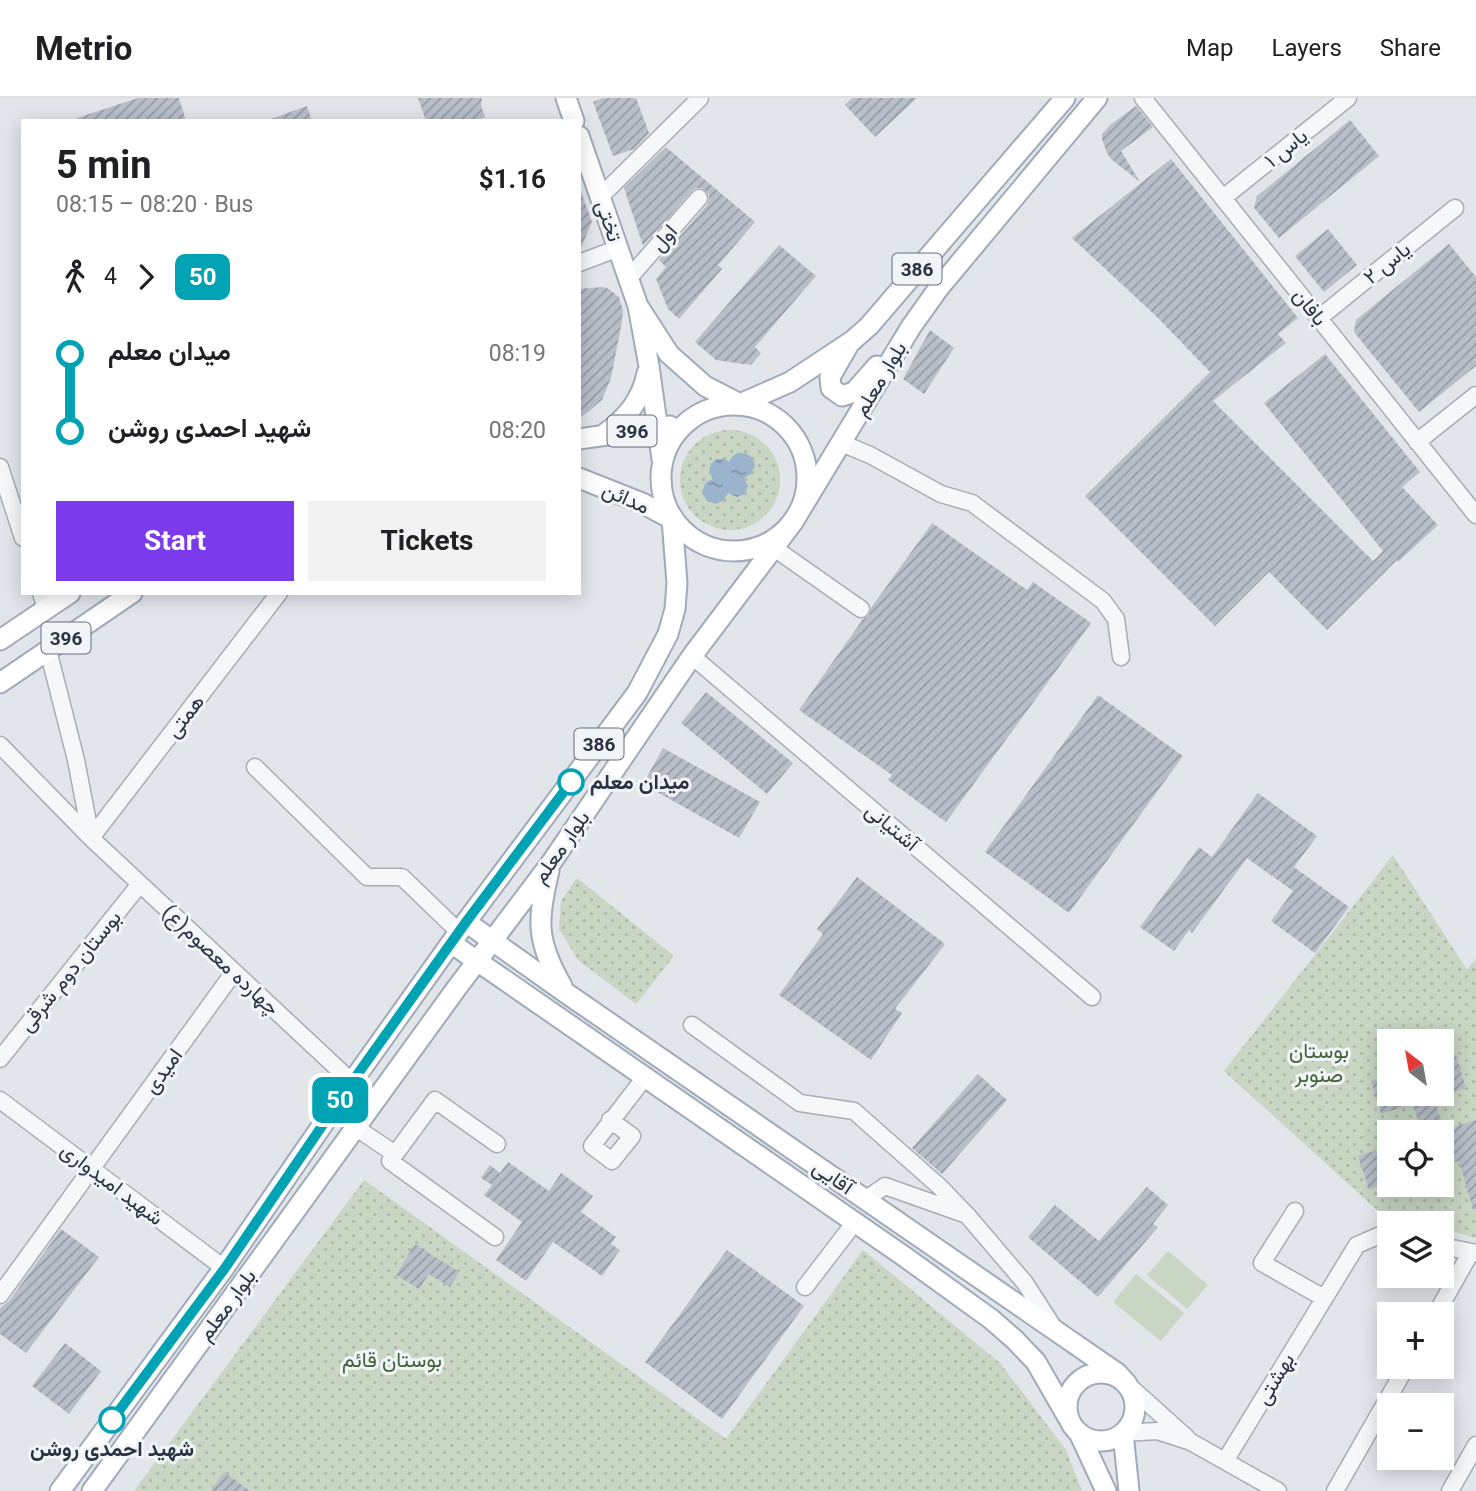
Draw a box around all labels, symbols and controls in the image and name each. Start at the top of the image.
text: Metrio [35,29,132,68]
text: Map [1186,34,1234,62]
text: Layers [1272,34,1342,62]
text: Share [1380,34,1441,62]
street label: یاس ۱ [1260,124,1312,172]
text: 5 min [56,143,152,187]
text: $1.16 [479,164,546,194]
text: 08:15 – 08:20 · Bus [56,191,253,218]
street label: تختی [591,197,627,245]
street label: اول [646,220,683,257]
street label: یاس ۲ [1359,237,1415,289]
road number: 386 [892,253,942,284]
icon: walk [56,258,94,296]
icon: forward [127,258,165,296]
text: 4 [104,263,117,290]
text: 50 [189,263,216,291]
street label: بافان [1288,284,1332,330]
text: میدان معلم [108,336,231,366]
street label: بلوار معلم [848,337,913,422]
text: 08:19 [489,340,546,367]
text: شهید احمدی روشن [108,413,311,443]
road number: 396 [608,416,656,446]
text: 08:20 [489,417,546,444]
street label: مدائن [599,477,653,519]
button: Start [56,501,294,581]
button: Tickets [308,501,546,581]
road number: 396 [42,622,90,653]
street label: همتی [161,690,209,742]
road number: 386 [574,729,624,760]
marker: میدان معلم [558,769,584,795]
place label: میدان معلم [590,770,689,796]
street label: آشتیانی [861,798,925,857]
street label: بلوار معلم [527,806,596,889]
street label: چهارده معصوم(ع) [156,900,284,1022]
street label: بوستان دوم شرقی [14,906,128,1038]
north arrow [1377,1029,1454,1106]
map controls [1377,1029,1454,1470]
park label: بوستان صنوبر [1289,1039,1349,1088]
street label: امیدی [139,1044,187,1098]
line badge: 50 [308,1077,372,1123]
text: 50 [326,1086,354,1114]
button: locate [1377,1120,1454,1197]
street label: شهيد امیدواری [55,1138,168,1231]
street label: آقایی [808,1155,860,1201]
button: layers [1377,1211,1454,1288]
street label: بلوار معلم [193,1264,263,1347]
button: + [1377,1302,1454,1379]
park label: بوستان قائم [342,1348,442,1374]
street label: بهشتی [1250,1349,1300,1410]
button: − [1377,1393,1454,1470]
marker: شهید احمدی روشن [99,1407,125,1433]
place label: شهید احمدی روشن [30,1437,194,1462]

